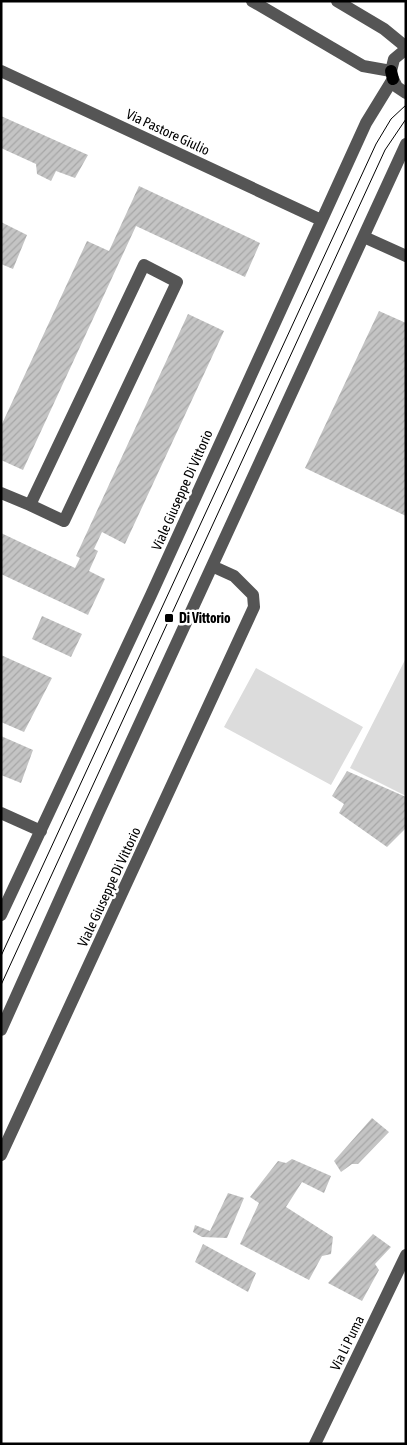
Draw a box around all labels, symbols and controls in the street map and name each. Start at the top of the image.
street label: Via Pastore Giulio [124,106,212,158]
street label: Viale Giuseppe Di Vittorio [148,427,216,553]
place label: Di Vittorio [179,610,231,626]
marker: Di Vittorio [163,612,175,624]
street label: Viale Giuseppe Di Vittorio [74,825,144,949]
street label: Via Li Puma [327,1313,367,1373]

